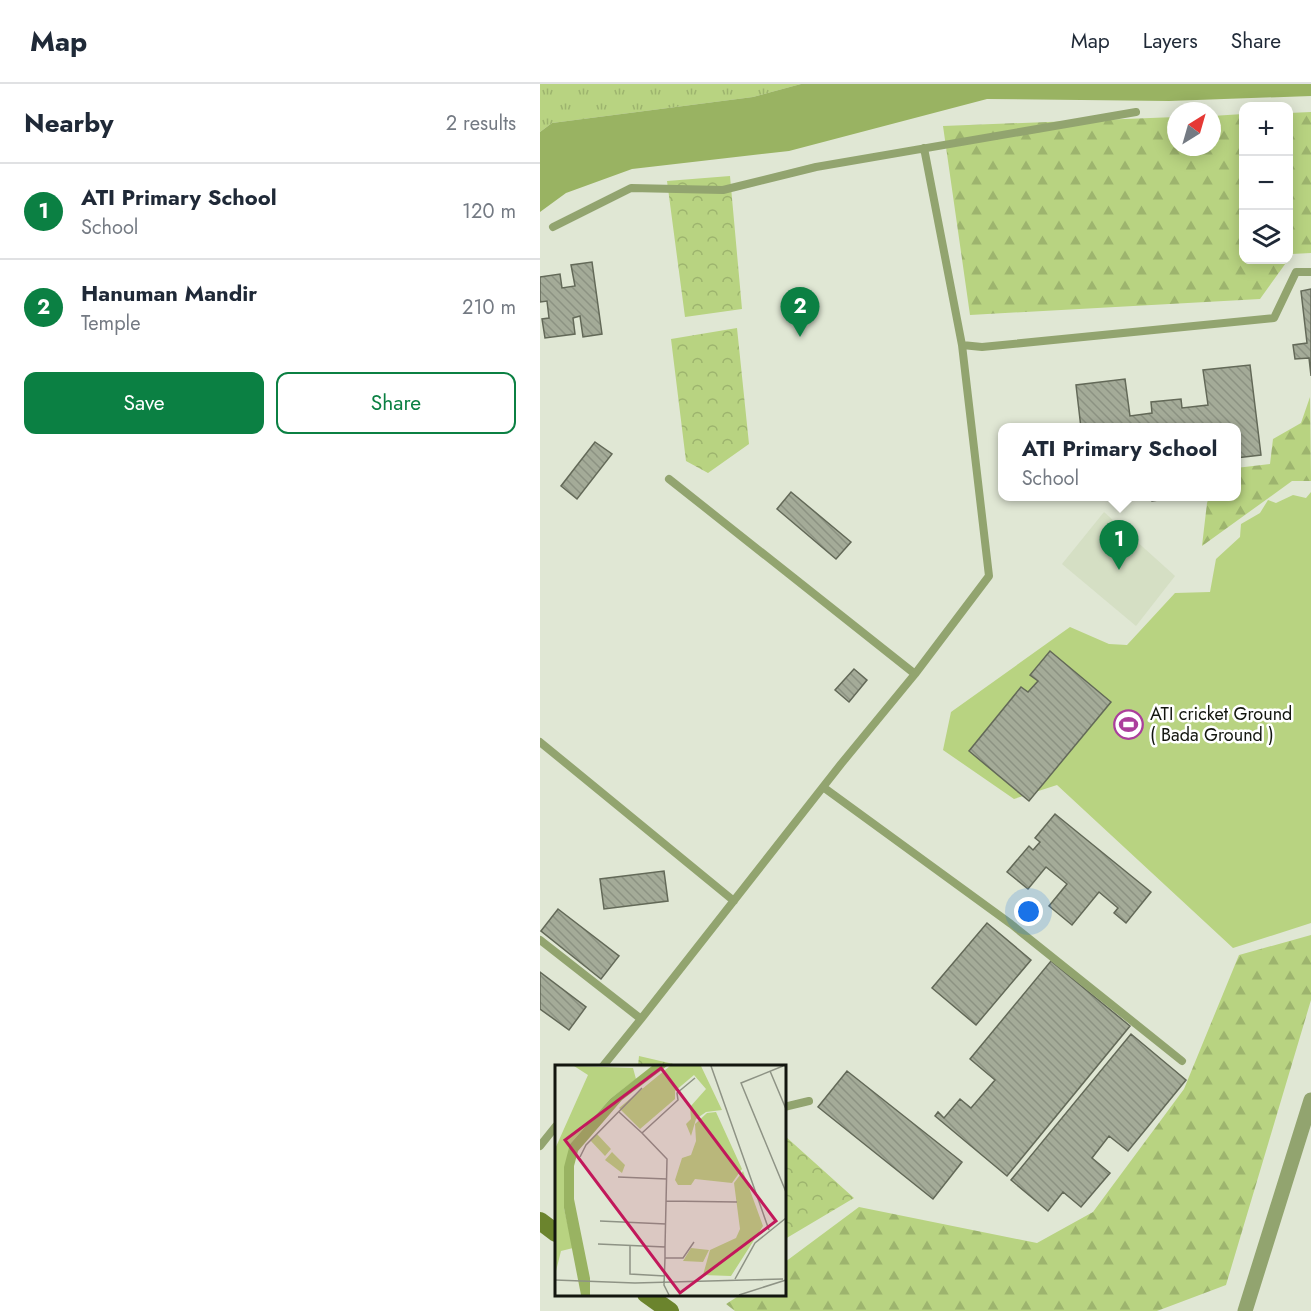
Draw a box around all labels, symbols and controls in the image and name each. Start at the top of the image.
text: Map [30,21,87,62]
text: Map [1071,26,1110,56]
text: Layers [1143,26,1198,56]
text: Share [1231,26,1281,56]
north arrow [1167,102,1221,156]
map controls [1239,102,1293,264]
button: + [1239,102,1293,156]
text: Nearby [24,104,113,142]
text: 2 results [446,109,516,138]
button: − [1239,156,1293,210]
text: ATI Primary School [81,181,277,213]
text: 1 [38,197,49,226]
text: 120 m [462,197,516,226]
button: layers [1239,210,1293,264]
text: School [81,213,138,242]
text: Hanuman Mandir [81,277,257,309]
pin: 2 [780,288,820,337]
text: 2 [37,293,50,322]
text: 210 m [462,293,516,322]
text: Temple [81,309,141,338]
button: Save [24,372,264,434]
button: Share [276,372,516,434]
popup [998,423,1241,501]
text: ATI Primary School [1022,432,1217,464]
text: School [1022,464,1079,493]
pin: 1 [1100,520,1138,570]
place label: ATI cricket Ground ( Bada Ground ) [1150,701,1292,748]
sports icon: ATI cricket Ground ( Bada Ground ) [1113,708,1145,740]
your location [1014,897,1043,926]
inset map [555,1065,786,1296]

